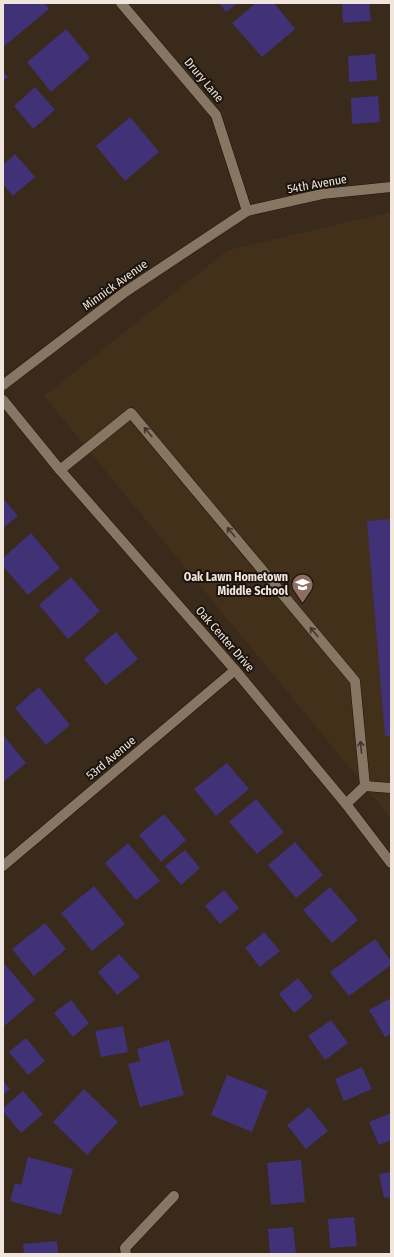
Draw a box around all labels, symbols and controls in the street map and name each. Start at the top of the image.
street label: Drury Lane [182,55,226,105]
street label: 54th Avenue [286,172,348,196]
street label: Minnick Avenue [80,257,150,313]
one-way arrow [143,427,152,438]
one-way arrow [226,527,235,538]
place label: Oak Lawn Hometown Middle School [184,570,289,598]
school or university icon: Oak Lawn Hometown Middle School [290,571,316,604]
street label: Oak Center Drive [193,603,257,675]
one-way arrow [310,627,319,638]
street label: 53rd Avenue [84,733,139,783]
one-way arrow [358,741,365,754]

